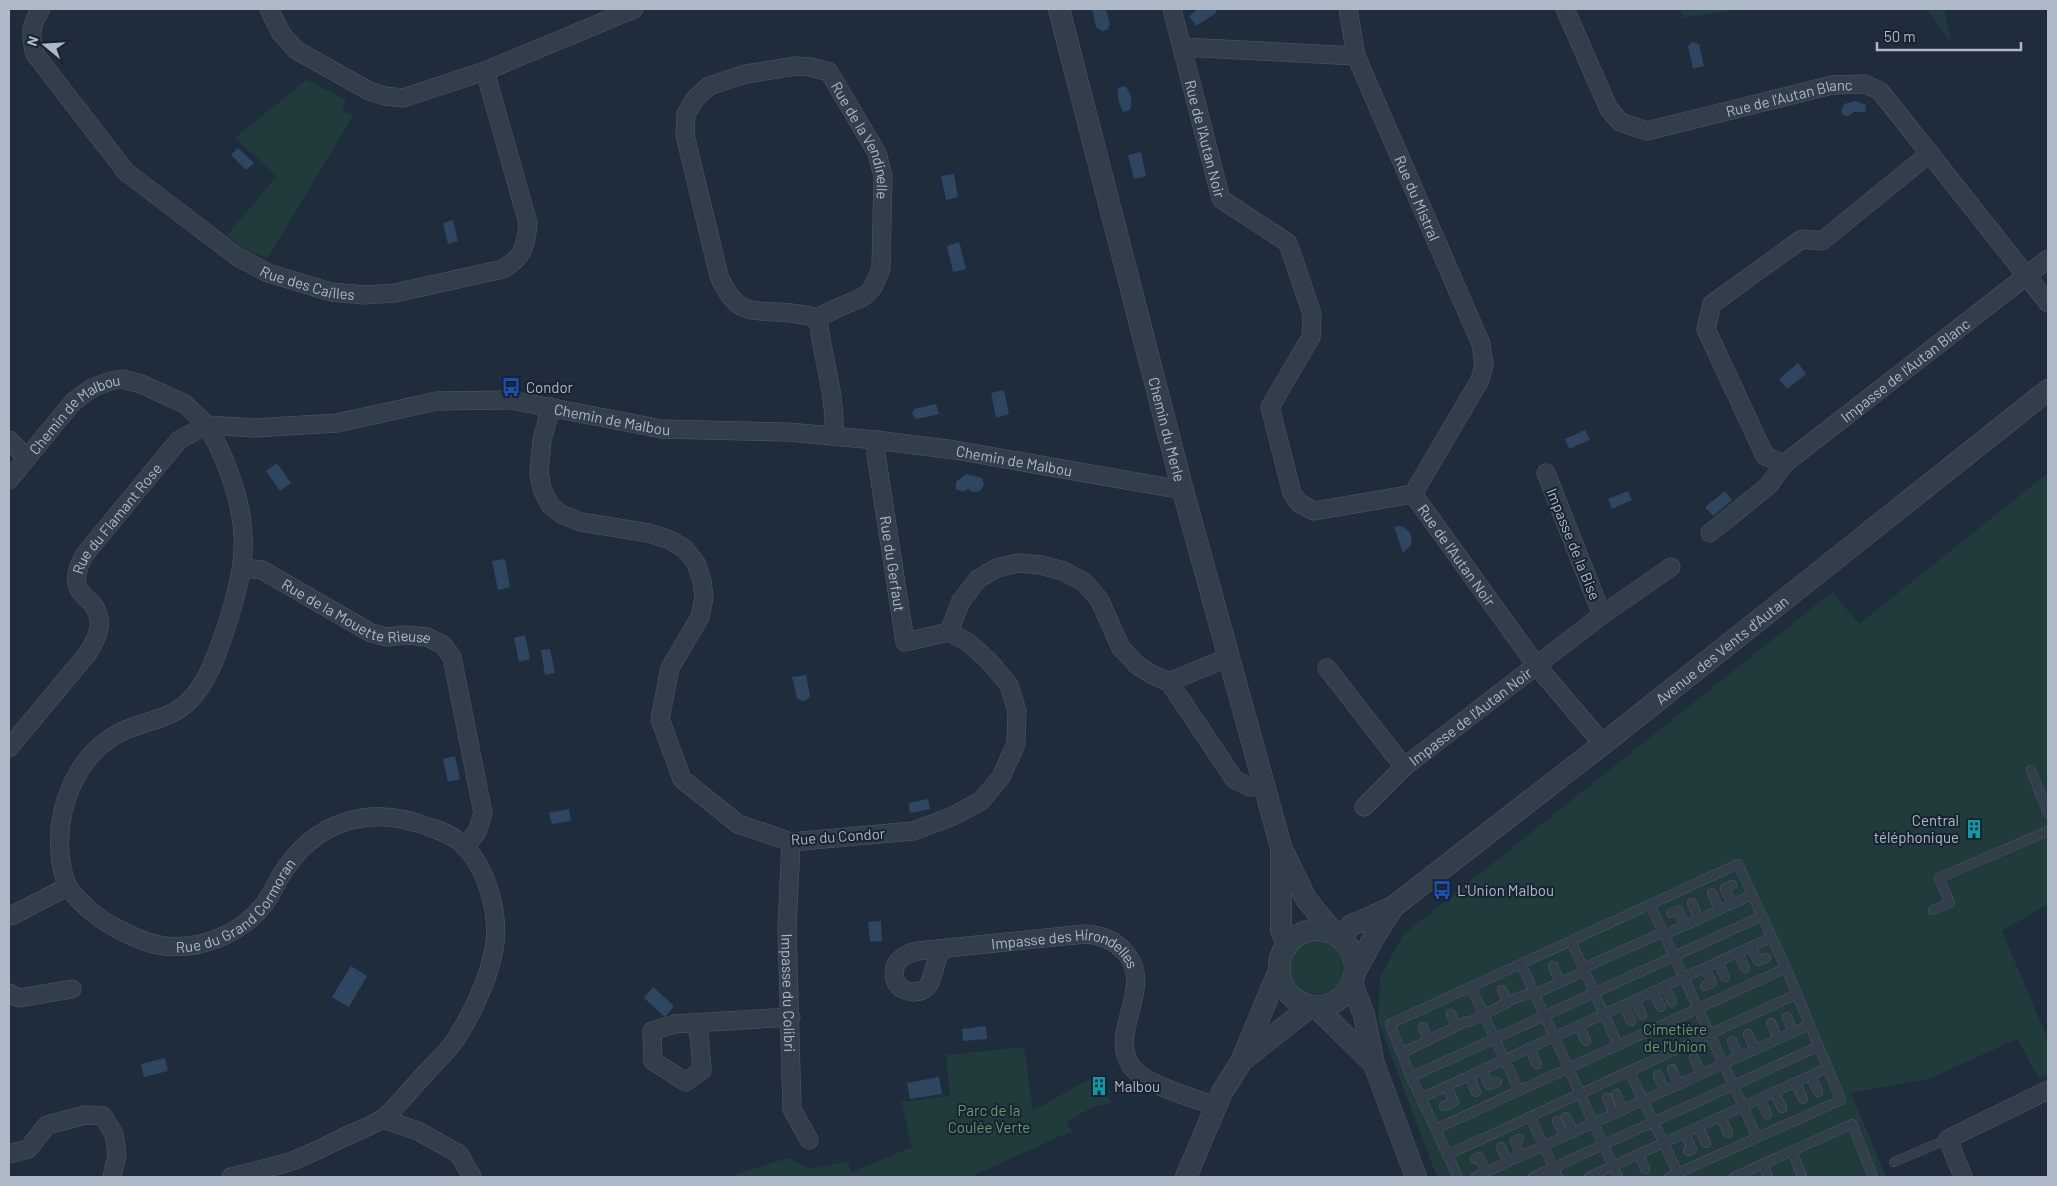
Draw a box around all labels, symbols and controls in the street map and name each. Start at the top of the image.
north arrow [20,20,70,70]
scale bar [1877,20,2021,52]
text: 50 m [1884,27,1916,45]
text: N [23,34,42,48]
street label: Rue de l'Autan Blanc [1724,75,1853,120]
street label: Rue de la Vendinelle [828,78,892,199]
street label: Rue de l'Autan Noir [1182,78,1229,200]
street label: Rue du Mistral [1391,153,1444,243]
street label: Rue des Cailles [257,262,356,303]
street label: Impasse de l'Autan Blanc [1837,314,1973,426]
street label: Chemin de Malbou [25,370,121,458]
street label: Chemin du Merle [1145,375,1189,484]
bus stop icon: Condor [500,376,522,398]
place label: Condor [526,378,574,396]
street label: Chemin de Malbou [553,399,670,438]
street label: Chemin de Malbou [955,441,1074,480]
street label: Rue du Flamant Rose [68,459,165,576]
street label: Impasse de la Bise [1543,485,1605,603]
street label: Rue de l'Autan Noir [1414,501,1500,610]
street label: Rue du Gerfaut [877,515,909,613]
street label: Rue de la Mouette Rieuse [279,575,435,647]
street label: Avenue des Vents d'Autan [1652,591,1792,708]
street label: Impasse de l'Autan Noir [1405,663,1536,769]
place label: Central téléphonique [1874,811,1959,846]
building icon: Central téléphonique [1963,818,1985,840]
street label: Rue du Condor [790,824,886,848]
street label: Rue du Grand Cormoran [175,855,299,956]
bus stop icon: L'Union Malbou [1431,879,1453,901]
place label: L'Union Malbou [1457,881,1554,899]
street label: Impasse des Hirondelles [990,925,1142,971]
street label: Impasse du Colibri [778,933,799,1053]
park label: Cimetière de l'Union [1643,1020,1707,1055]
building icon: Malbou [1088,1075,1110,1097]
place label: Malbou [1114,1077,1160,1095]
park label: Parc de la Coulée Verte [948,1101,1030,1136]

